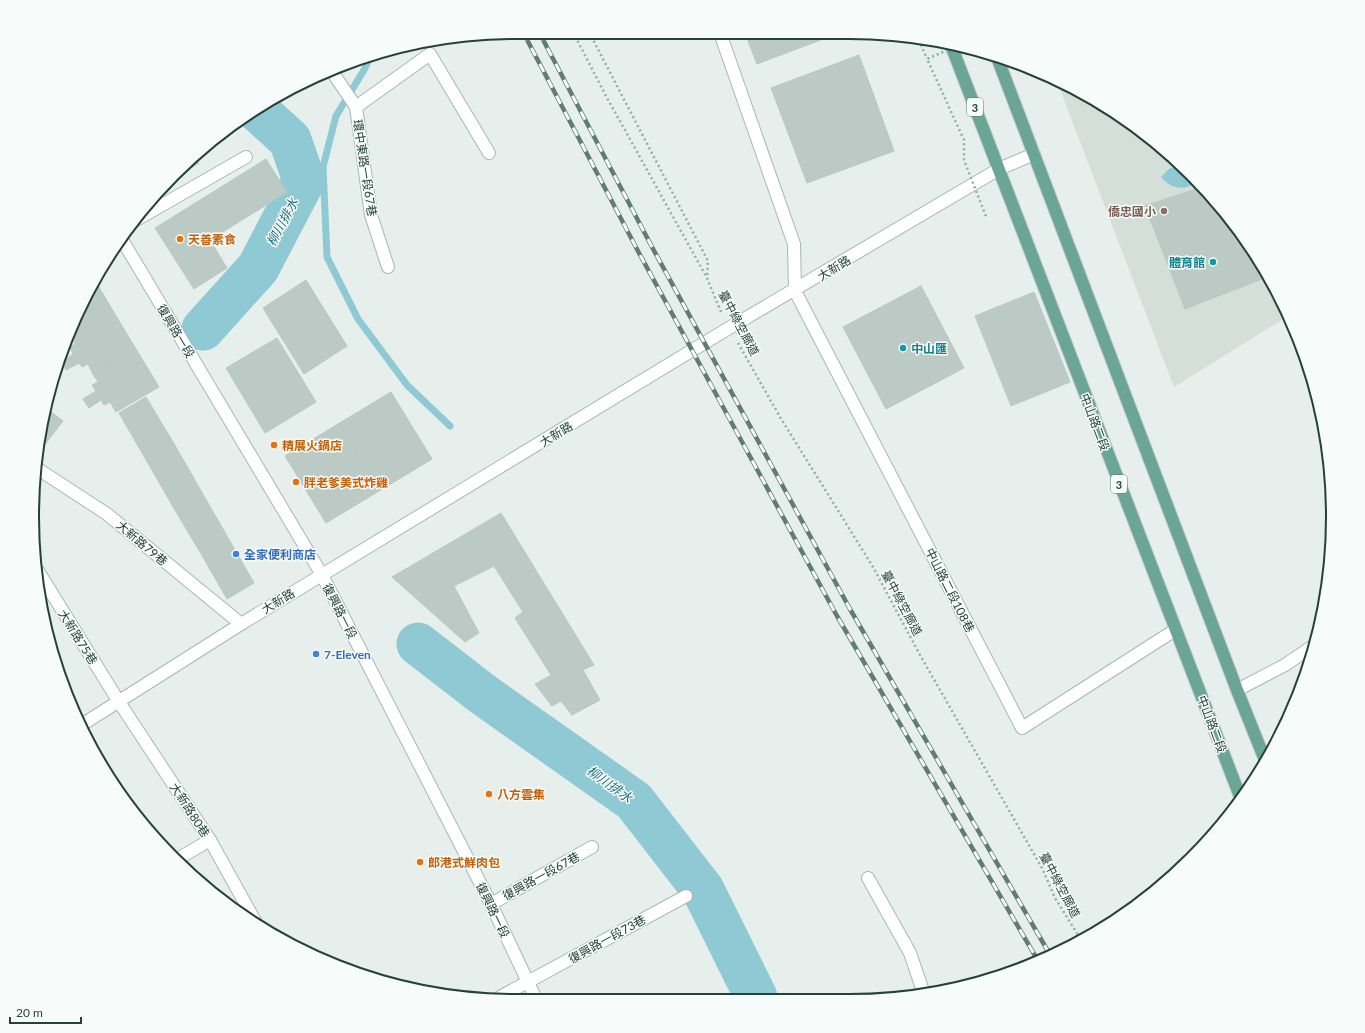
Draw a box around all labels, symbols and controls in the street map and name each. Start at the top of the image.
road number: 3 [967,98,983,116]
street label: 環中東路一段67巷 [350,118,380,218]
water label: 柳川排水 [263,194,302,249]
place label: 僑忠國小 [1108,204,1156,219]
marker: 僑忠國小 [1159,206,1169,216]
place label: 天善素食 [188,232,236,247]
marker: 天善素食 [175,234,185,244]
street label: 大新路 [815,252,853,284]
place label: 體育館 [1169,255,1205,270]
marker: 體育館 [1208,257,1218,267]
street label: 臺中綠空廊道 [715,288,763,358]
street label: 復興路一段 [154,301,198,361]
place label: 中山匯 [911,341,947,356]
marker: 中山匯 [898,343,908,353]
street label: 中山路二段 [1077,391,1113,453]
street label: 大新路 [537,418,575,450]
place label: 精展火鍋店 [282,438,342,453]
marker: 精展火鍋店 [269,440,279,450]
place label: 胖老爹美式炸雞 [304,475,388,490]
road number: 3 [1111,475,1127,493]
marker: 胖老爹美式炸雞 [291,477,301,487]
street label: 大新路79巷 [113,517,171,569]
street label: 中山路二段108巷 [922,545,978,635]
place label: 全家便利商店 [244,547,316,562]
marker: 全家便利商店 [231,549,241,559]
street label: 臺中綠空廊道 [878,568,926,638]
street label: 復興路一段 [320,581,360,641]
street label: 大新路 [259,585,297,617]
street label: 大新路75巷 [55,607,101,667]
place label: 7-Eleven [324,647,371,662]
marker: 7-Eleven [311,649,321,659]
street label: 中山路二段 [1194,693,1230,755]
water label: 柳川排水 [584,762,637,806]
street label: 大新路80巷 [167,780,213,840]
place label: 八方雲集 [497,787,545,802]
marker: 八方雲集 [484,789,494,799]
street label: 復興路一段67巷 [500,849,582,903]
street label: 臺中綠空廊道 [1036,850,1084,920]
place label: 郎港式鮮肉包 [428,855,500,870]
marker: 郎港式鮮肉包 [415,857,425,867]
street label: 復興路一段 [473,880,513,940]
street label: 復興路一段73巷 [566,912,648,966]
scale bar [10,999,81,1025]
text: 20 m [16,1005,43,1020]

